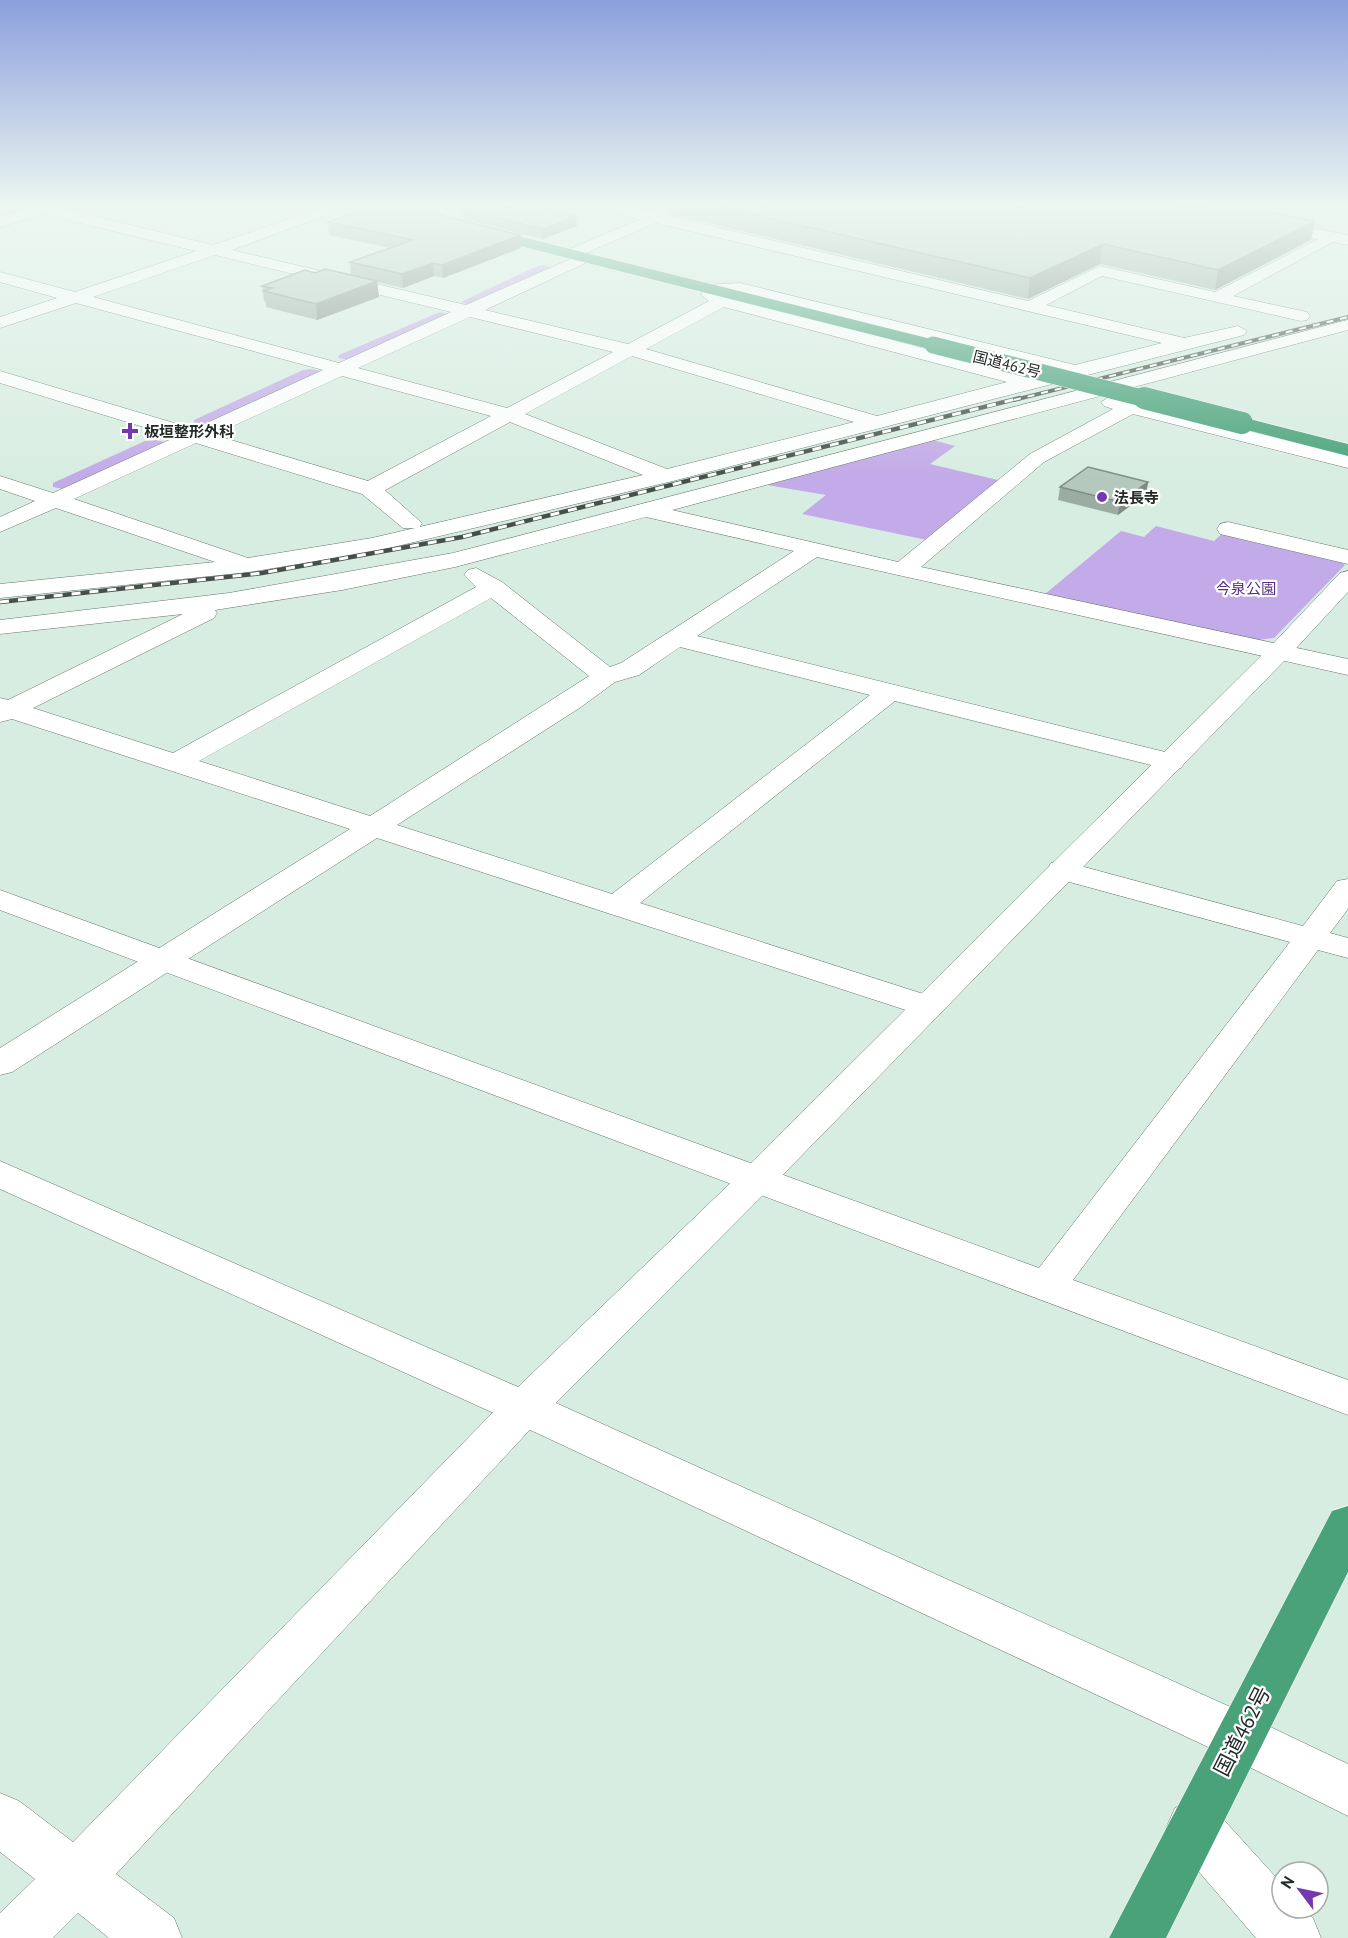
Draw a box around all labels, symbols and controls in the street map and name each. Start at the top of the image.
street label: 国道462号 [971,346,1043,382]
marker: 板垣整形外科 [121,422,139,440]
place label: 板垣整形外科 [144,422,234,441]
place label: 法長寺 [1114,488,1159,507]
marker: 法長寺 [1095,490,1109,504]
park label: 今泉公園 [1216,579,1276,598]
street label: 国道462号 [1208,1682,1276,1780]
north arrow [1270,1860,1330,1920]
text: N [1276,1872,1299,1892]

